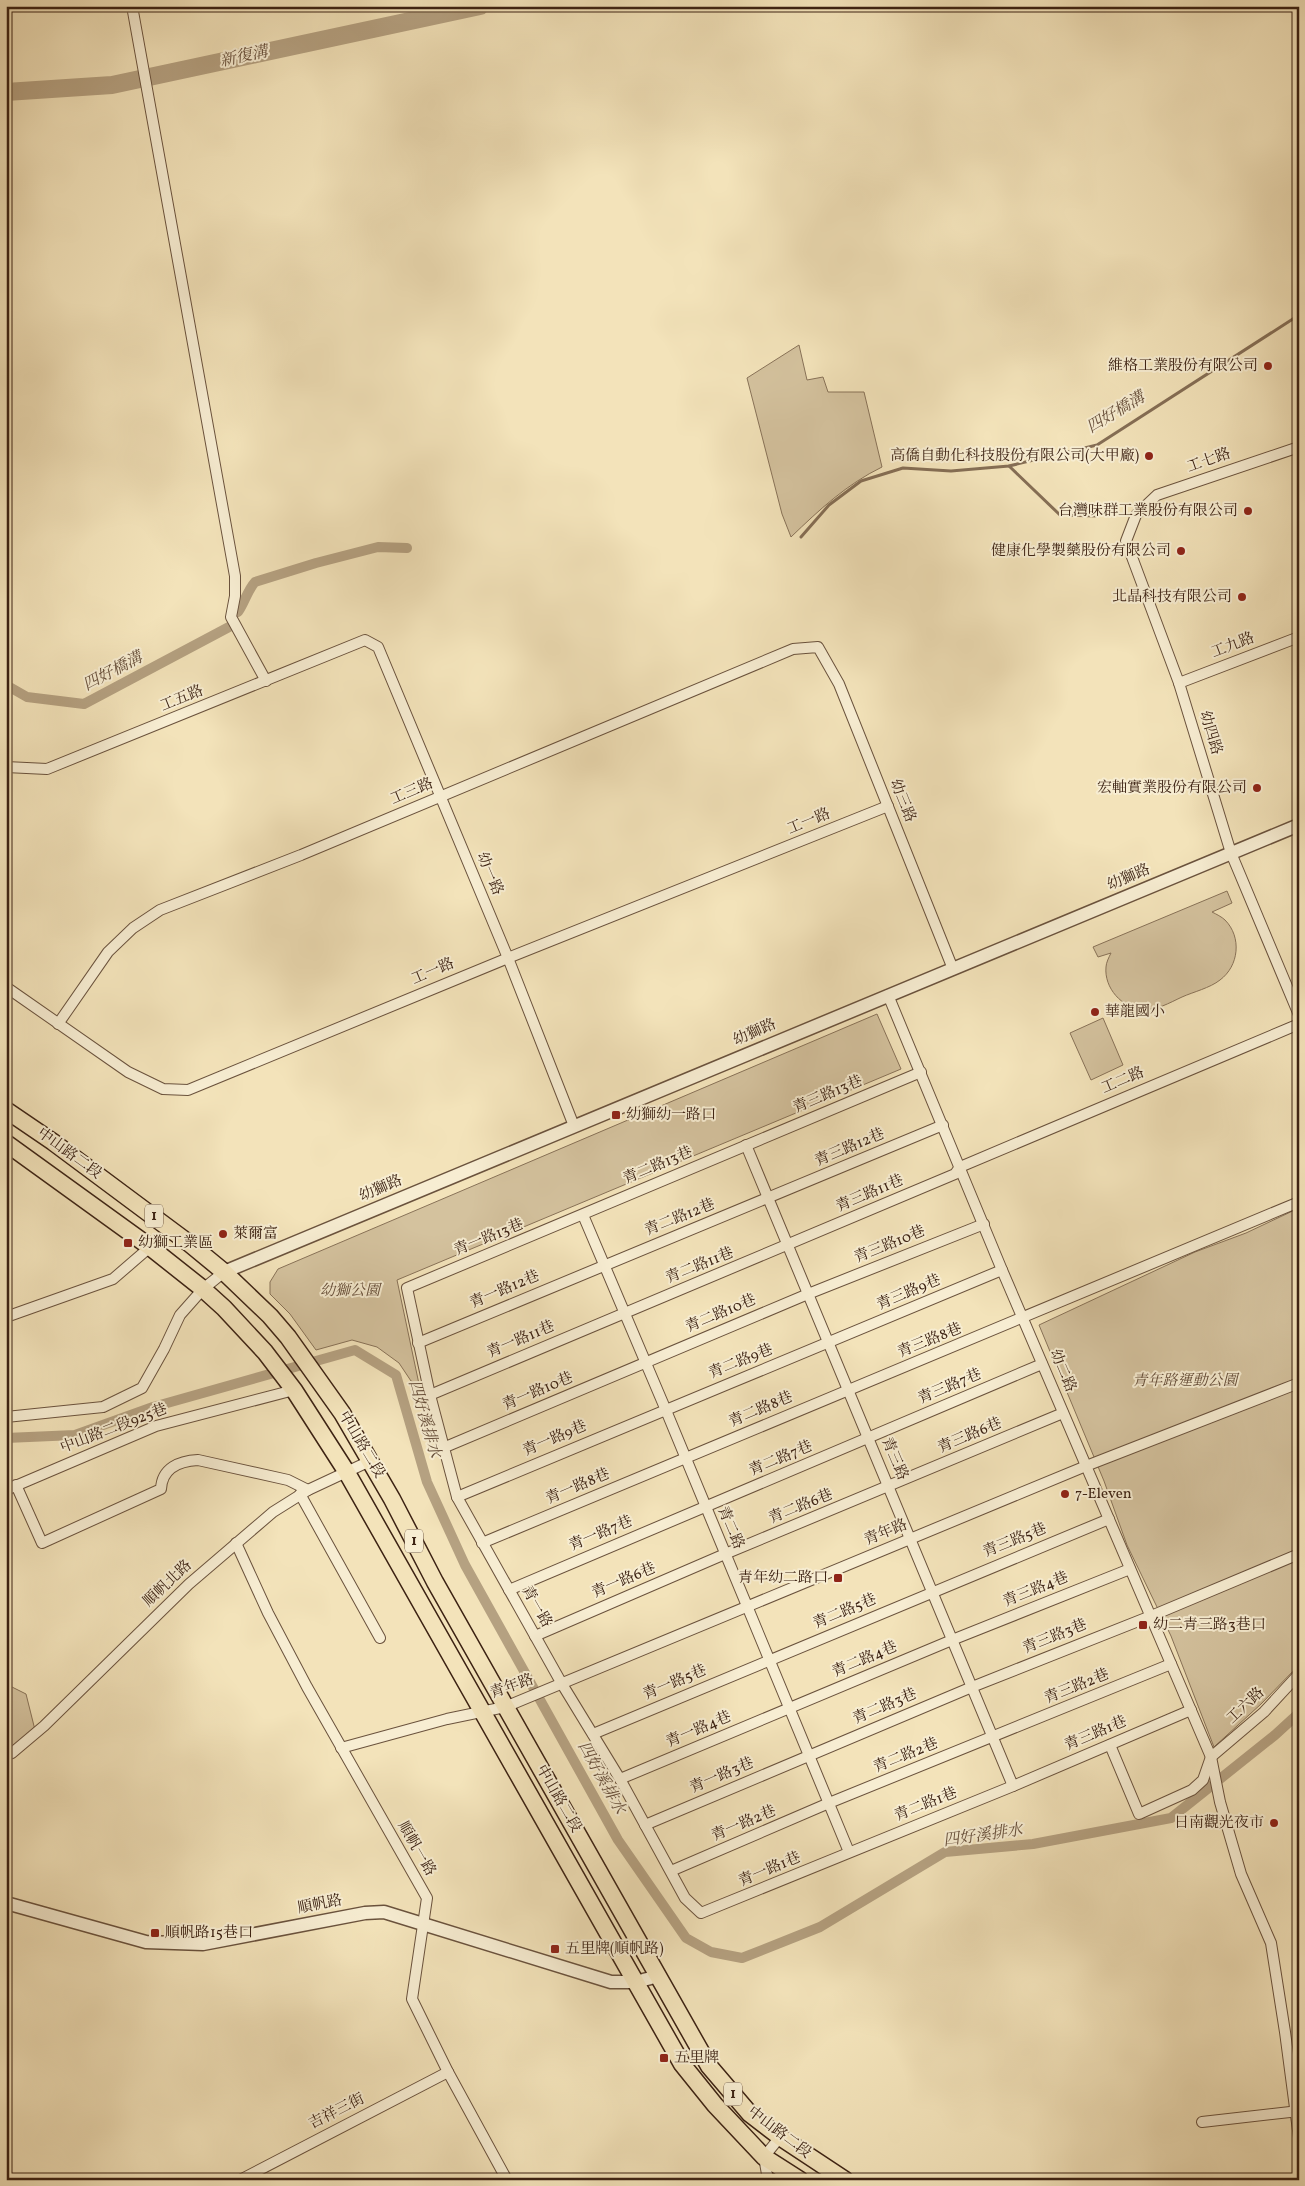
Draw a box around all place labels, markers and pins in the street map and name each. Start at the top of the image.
place label: 維格工業股份有限公司 [1108,356,1258,377]
marker: 維格工業股份有限公司 [1262,360,1274,372]
place label: 高僑自動化科技股份有限公司(大甲廠) [890,446,1139,467]
marker: 高僑自動化科技股份有限公司(大甲廠) [1143,450,1155,462]
place label: 台灣味群工業股份有限公司 [1058,501,1238,522]
marker: 台灣味群工業股份有限公司 [1242,505,1254,517]
place label: 健康化學製藥股份有限公司 [991,541,1171,562]
marker: 健康化學製藥股份有限公司 [1175,545,1187,557]
place label: 北晶科技有限公司 [1112,587,1232,608]
marker: 北晶科技有限公司 [1236,591,1248,603]
place label: 宏軸實業股份有限公司 [1097,778,1247,799]
marker: 宏軸實業股份有限公司 [1251,782,1263,794]
place label: 華龍國小 [1105,1002,1165,1023]
marker: 華龍國小 [1089,1006,1101,1018]
place label: 幼獅幼一路口 [626,1105,716,1126]
marker: 幼獅幼一路口 [610,1109,622,1121]
place label: 萊爾富 [233,1224,278,1245]
marker: 萊爾富 [217,1228,229,1240]
place label: 幼獅工業區 [138,1233,213,1254]
marker: 幼獅工業區 [122,1237,134,1249]
place label: 7-Eleven [1075,1484,1132,1505]
marker: 7-Eleven [1059,1488,1071,1500]
place label: 青年幼二路口 [738,1568,828,1589]
marker: 青年幼二路口 [832,1572,844,1584]
place label: 幼二青三路3巷口 [1153,1615,1266,1636]
marker: 幼二青三路3巷口 [1137,1619,1149,1631]
place label: 日南觀光夜市 [1174,1813,1264,1834]
marker: 日南觀光夜市 [1268,1817,1280,1829]
place label: 順帆路15巷口 [165,1923,253,1944]
marker: 順帆路15巷口 [149,1927,161,1939]
place label: 五里牌(順帆路) [565,1939,664,1960]
marker: 五里牌(順帆路) [549,1943,561,1955]
place label: 五里牌 [674,2048,719,2069]
marker: 五里牌 [658,2052,670,2064]

